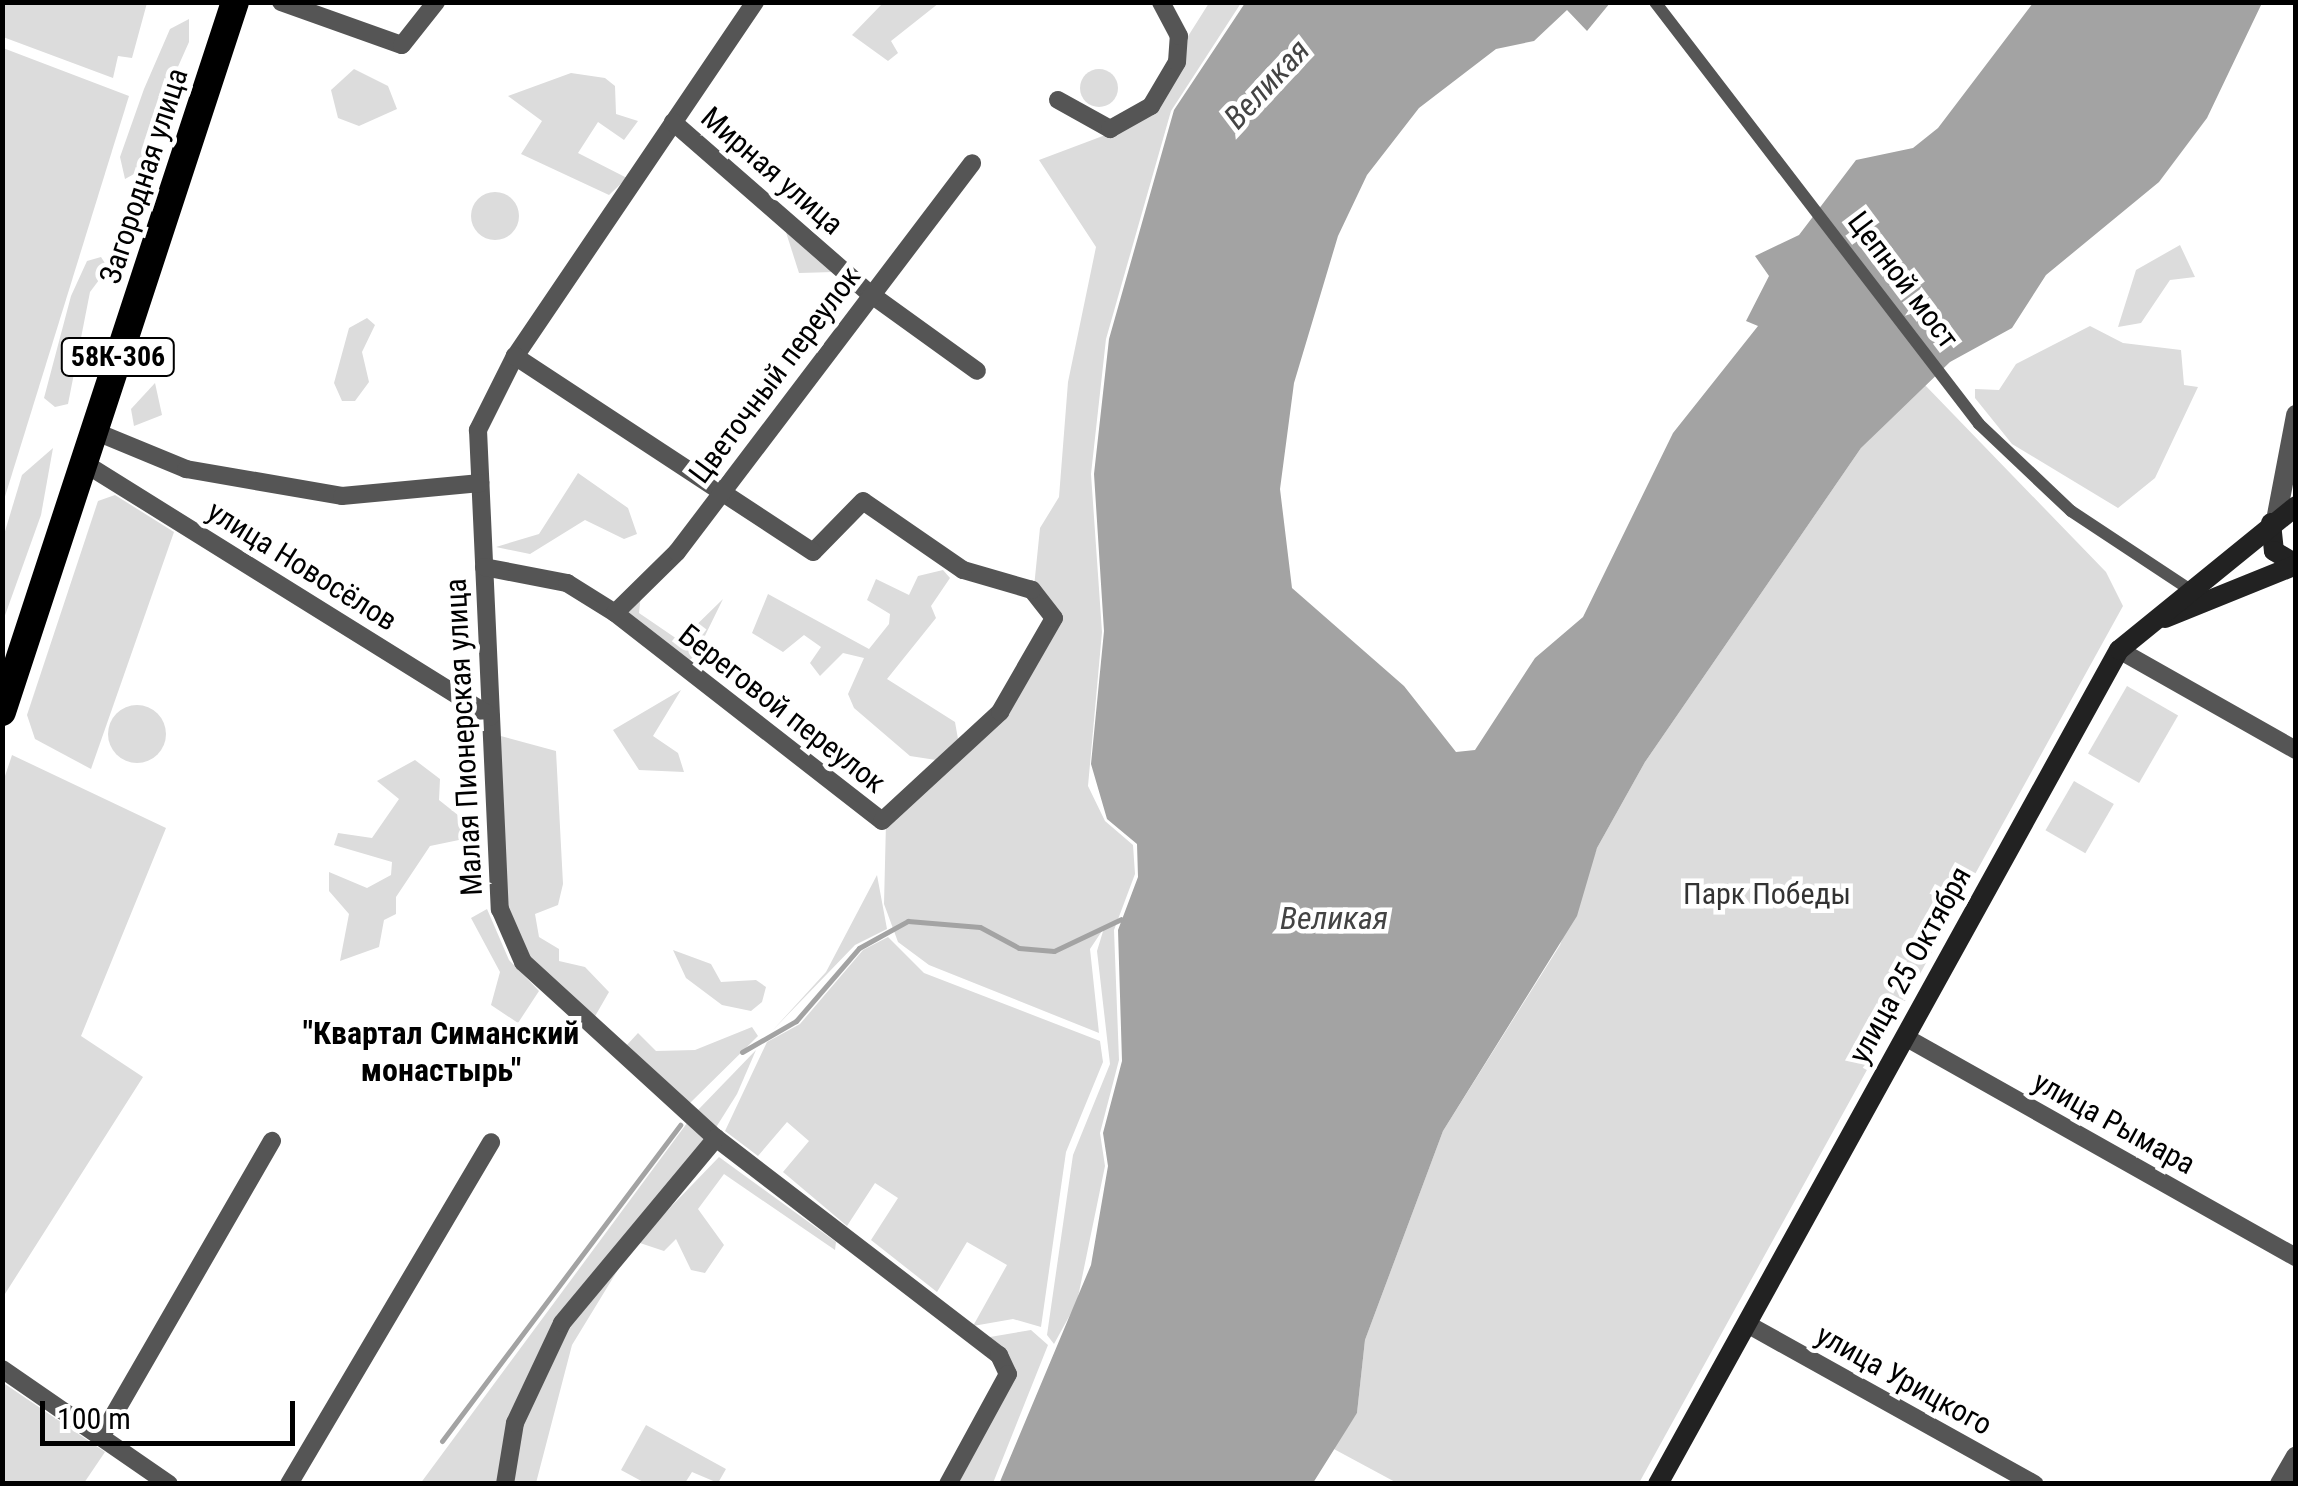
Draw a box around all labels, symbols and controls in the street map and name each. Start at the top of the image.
water label: Великая [1216,31,1318,137]
street label: Загородная улица [92,64,196,288]
street label: Мирная улица [694,100,850,242]
street label: Цепной мост [1840,204,1966,356]
street label: Цветочный переулок [682,259,868,491]
road number: 58К-306 [61,334,176,380]
street label: улица Новосёлов [201,493,403,639]
street label: Малая Пионерская улица [438,577,490,897]
street label: Береговой переулок [671,617,893,801]
street label: улица 25 Октября [1841,860,1979,1070]
park label: Парк Победы [1683,876,1851,912]
water label: Великая [1280,899,1388,937]
district label: "Квартал Симанский монастырь" [303,1015,579,1090]
street label: улица Рымара [2027,1064,2201,1182]
street label: улица Урицкого [1810,1317,1998,1443]
scale bar [45,1381,300,1443]
text: 100 m [57,1401,131,1436]

